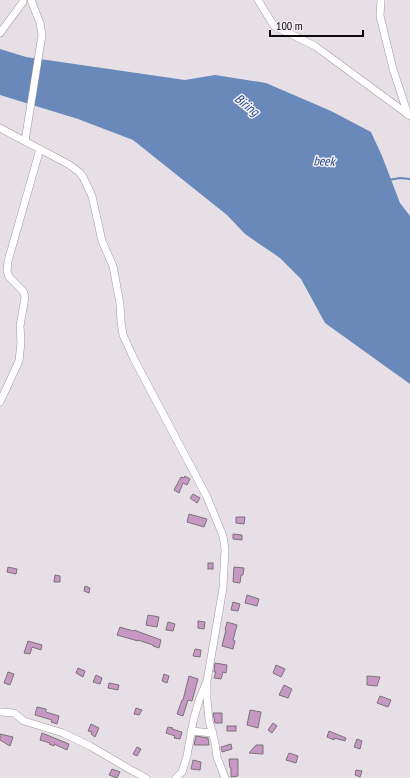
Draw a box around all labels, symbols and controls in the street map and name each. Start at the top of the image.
scale bar [270,12,363,38]
text: 100 m [276,18,303,33]
water label: Biring [231,90,264,121]
water label: beek [313,152,337,170]

